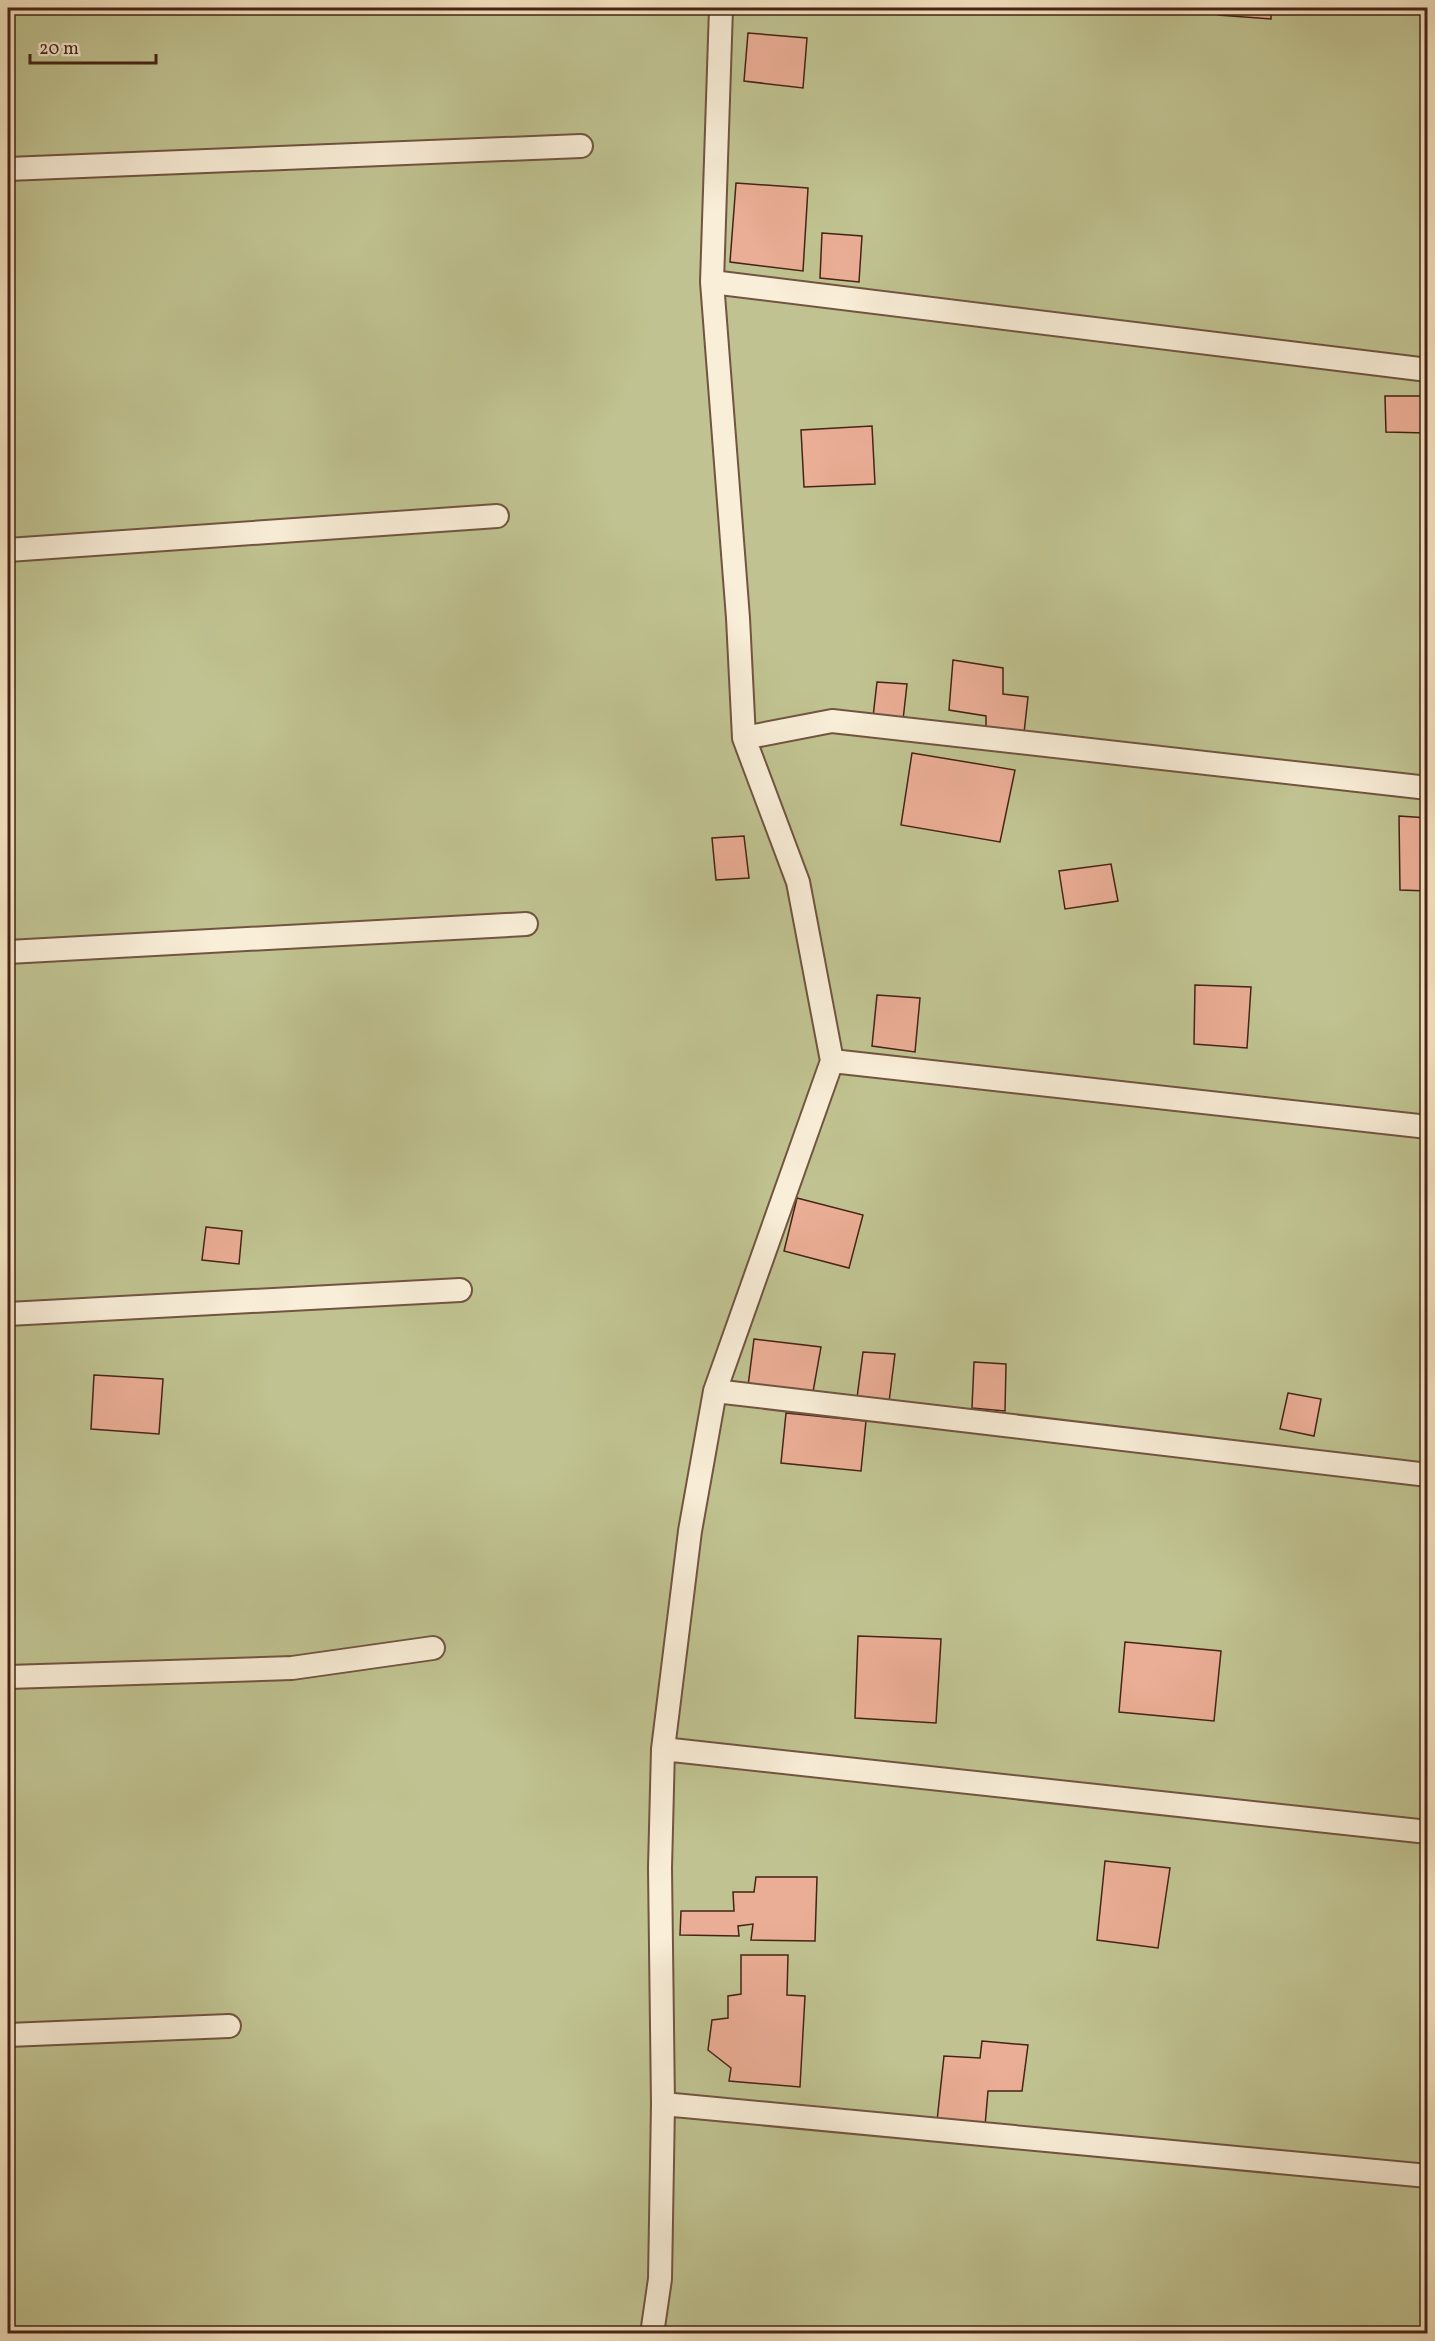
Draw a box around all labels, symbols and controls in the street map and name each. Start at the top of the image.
scale bar [30,27,156,65]
text: 20 m [39,37,79,62]

